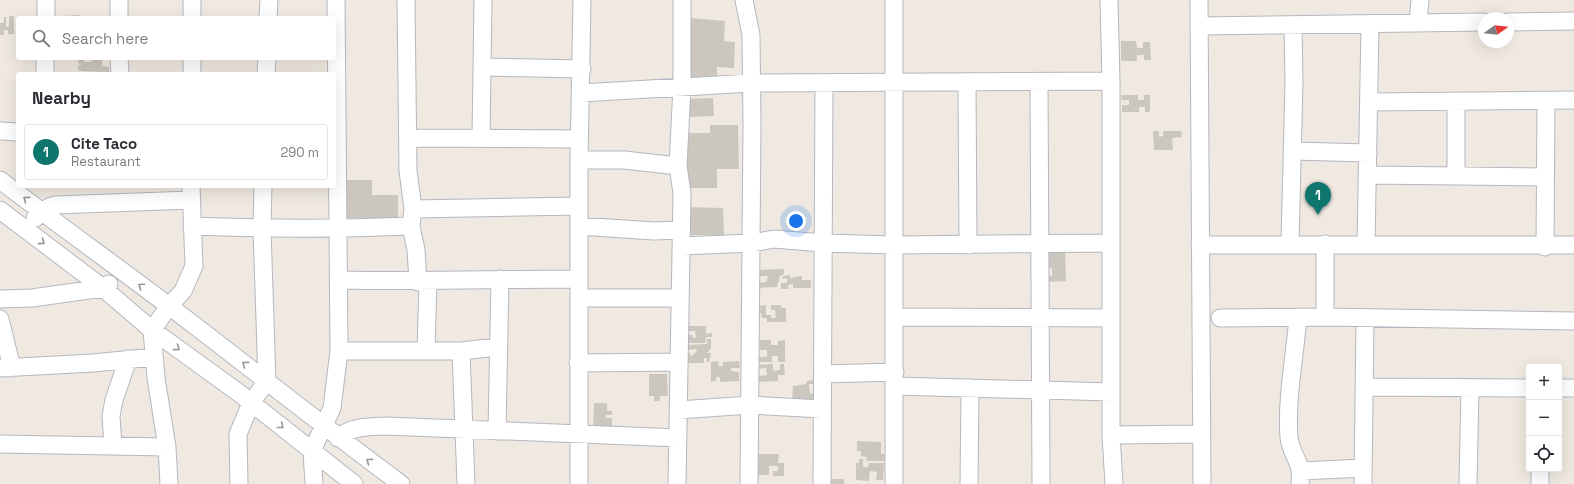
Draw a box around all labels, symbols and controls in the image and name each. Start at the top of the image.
north arrow [1478,12,1514,48]
search box [16,16,336,60]
icon: search [30,27,52,49]
text: Search here [62,29,148,48]
text: Nearby [32,87,91,109]
text: Cite Taco [71,134,137,153]
text: 1 [43,144,49,161]
text: 290 m [280,144,319,161]
text: Restaurant [71,153,141,170]
pin: 1 [1305,182,1331,215]
one-way arrow [23,197,30,204]
your location [786,211,806,231]
one-way arrow [38,237,45,244]
one-way arrow [138,284,145,291]
one-way arrow [173,343,180,350]
one-way arrow [242,361,249,368]
map controls [1526,364,1562,472]
button: + [1526,364,1562,400]
button: − [1526,400,1562,436]
one-way arrow [277,422,284,429]
button: locate [1526,436,1562,472]
one-way arrow [367,459,374,466]

